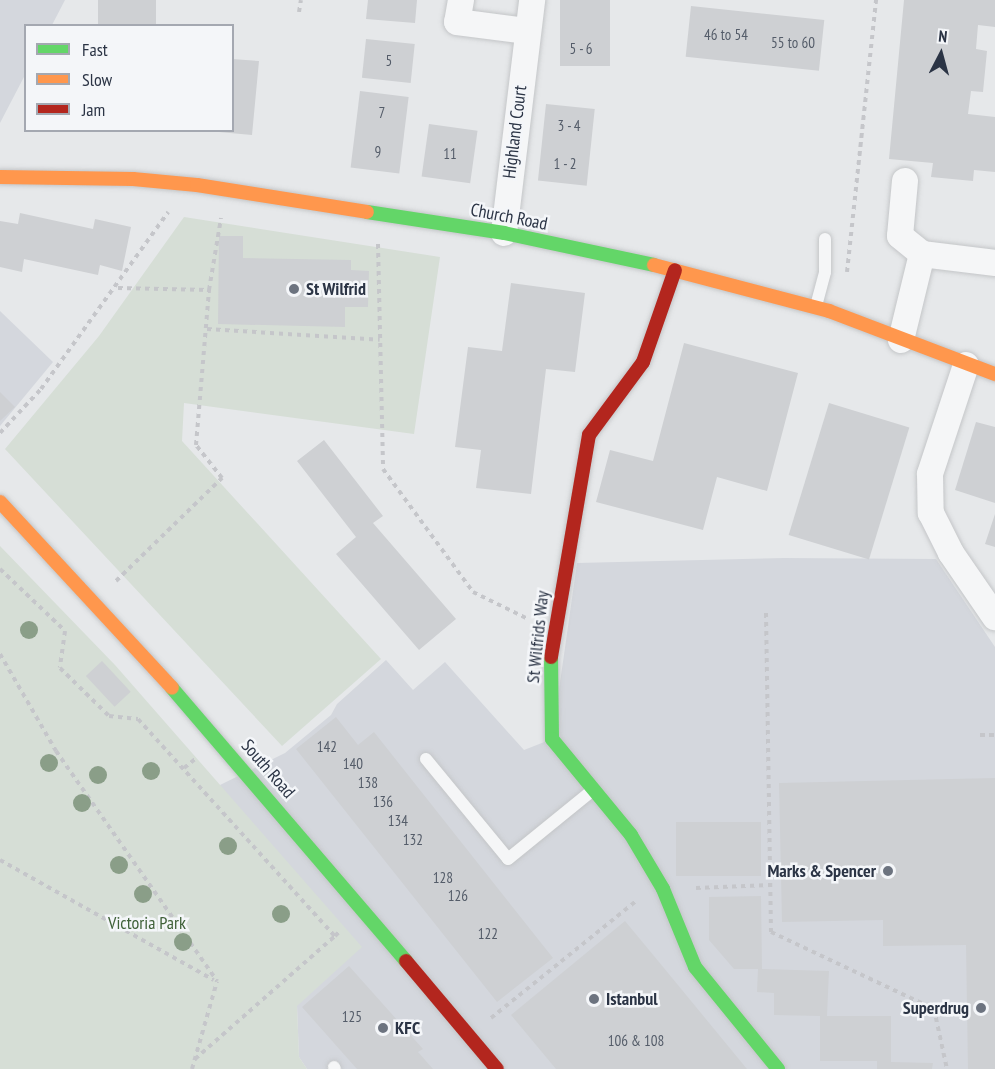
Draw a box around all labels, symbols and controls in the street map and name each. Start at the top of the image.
legend [24,24,234,132]
north arrow [911,24,971,84]
house number: 46 to 54 [704,26,748,44]
text: N [938,26,948,46]
house number: 55 to 60 [771,34,815,52]
text: Fast [82,38,108,61]
house number: 5 - 6 [569,40,593,58]
house number: 5 [386,52,392,70]
text: Slow [82,68,112,91]
street label: Highland Court [499,84,531,180]
text: Jam [82,98,105,121]
house number: 7 [379,104,385,122]
house number: 3 - 4 [557,117,581,135]
house number: 9 [375,143,381,161]
house number: 11 [443,145,457,163]
house number: 1 - 2 [553,155,577,173]
street label: Church Road [469,199,549,235]
place label: St Wilfrid [306,278,366,300]
marker: St Wilfrid [287,282,301,296]
street label: St Wilfrids Way [522,589,554,685]
street label: South Road [237,735,299,803]
house number: 142 [317,738,337,756]
house number: 140 [343,755,363,773]
house number: 138 [358,774,378,792]
house number: 136 [373,793,393,811]
house number: 134 [388,812,408,830]
house number: 132 [403,831,423,849]
place label: Marks & Spencer [767,860,876,882]
marker: Marks & Spencer [881,864,895,878]
house number: 128 [433,869,453,887]
house number: 126 [448,887,468,905]
park label: Victoria Park [108,912,186,934]
house number: 122 [478,925,498,943]
place label: Istanbul [606,988,658,1010]
marker: Istanbul [587,992,601,1006]
place label: Superdrug [903,997,969,1019]
marker: Superdrug [974,1001,988,1015]
house number: 125 [342,1008,362,1026]
place label: KFC [395,1017,420,1039]
marker: KFC [376,1021,390,1035]
house number: 106 & 108 [608,1032,664,1050]

